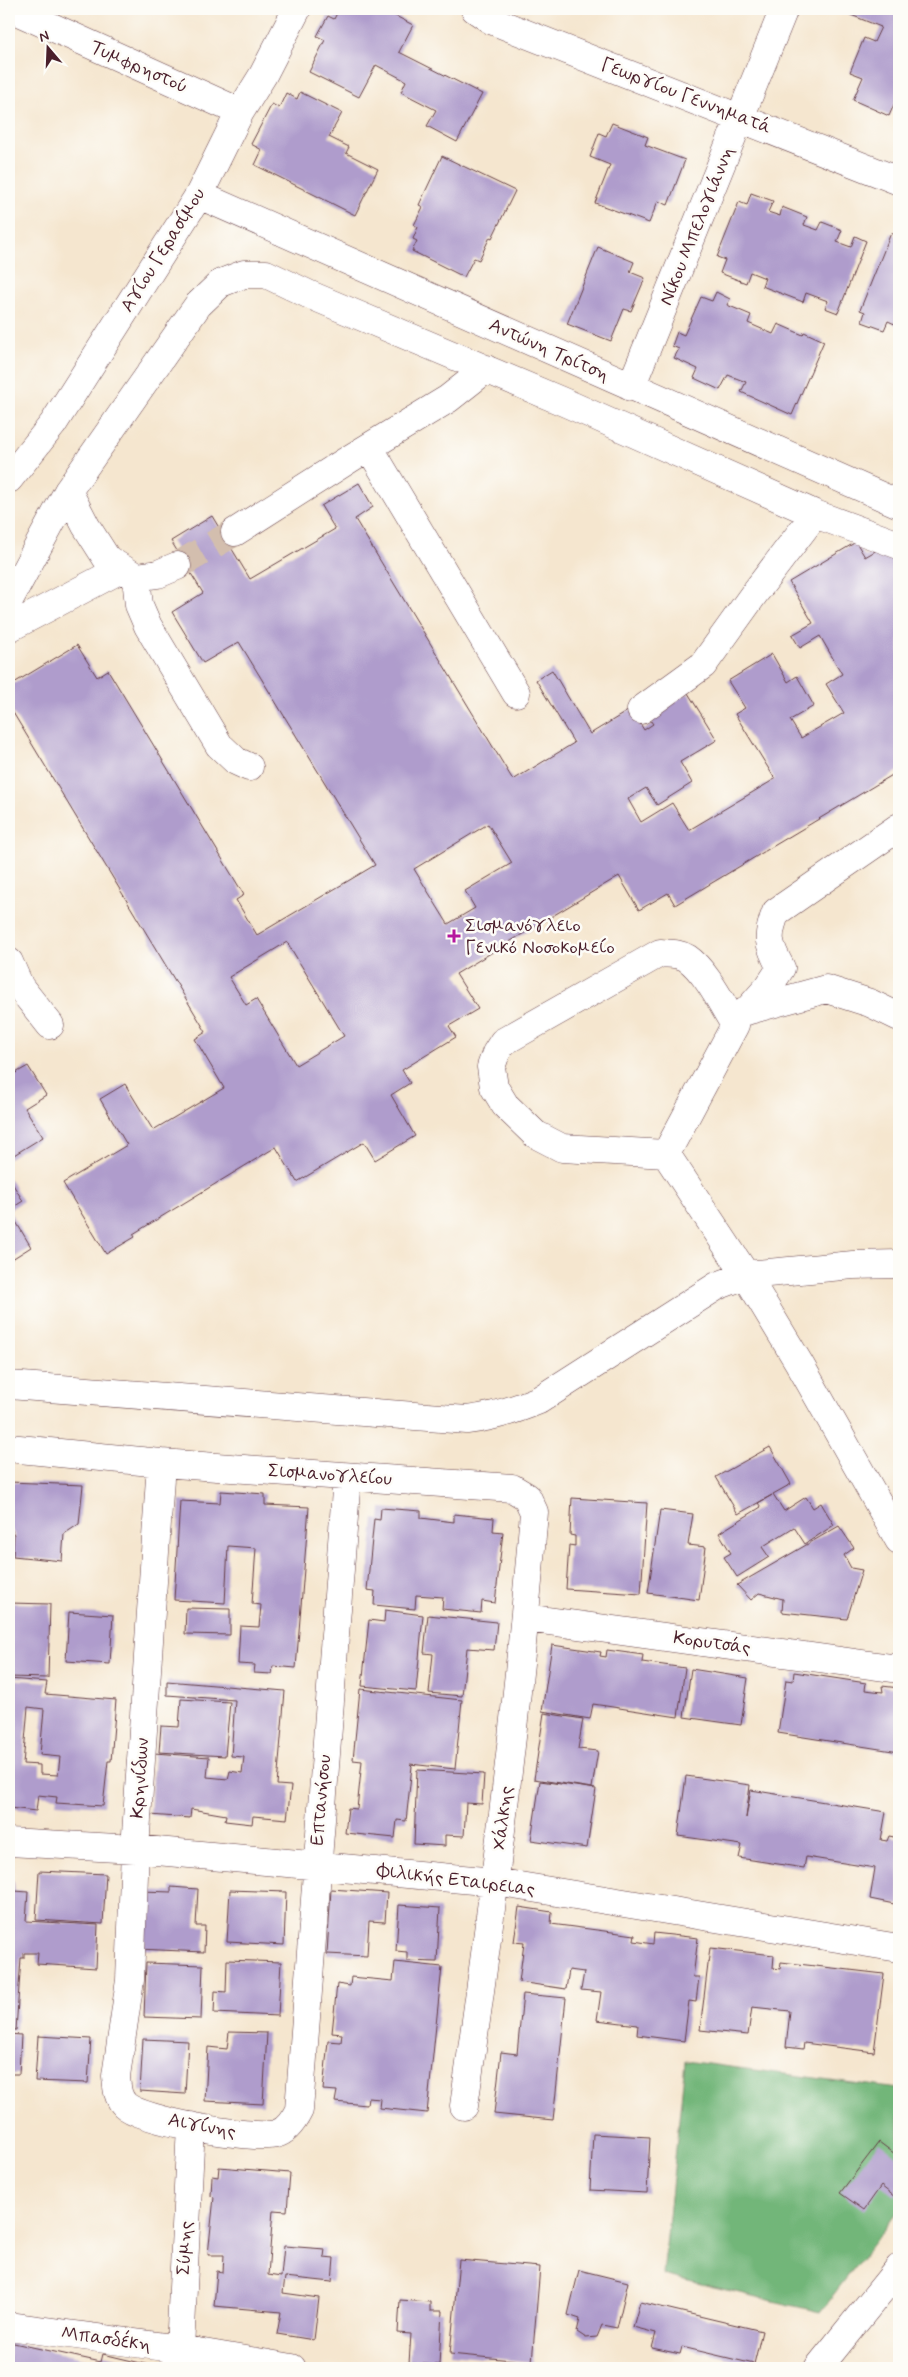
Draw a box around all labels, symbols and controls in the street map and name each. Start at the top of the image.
north arrow [22,22,72,72]
text: N [37,27,51,47]
street label: Τυμφρηστού [86,34,192,100]
street label: Γεωργίου Γεννηματά [597,52,775,140]
street label: Νίκου Μπελογιάννη [654,143,740,309]
street label: Αγίου Γερασίμου [115,183,211,317]
street label: Αντώνη Τρίτση [485,312,613,388]
place label: Σισμανόγλειο Γενικό Νοσοκομείο [465,913,615,960]
marker: Σισμανόγλειο Γενικό Νοσοκομείο [447,929,461,943]
street label: Σισμανογλείου [267,1458,393,1492]
street label: Κορυτσάς [672,1625,752,1661]
street label: Κρηνίδων [125,1737,155,1819]
street label: Επτανήσου [305,1753,337,1847]
street label: Χάλκης [487,1785,519,1851]
street label: Φιλικής Εταιρειας [375,1858,536,1902]
street label: Αιγίνης [166,2107,238,2145]
street label: Σύμης [171,2220,199,2276]
street label: Μπασδέκη [60,2320,152,2358]

